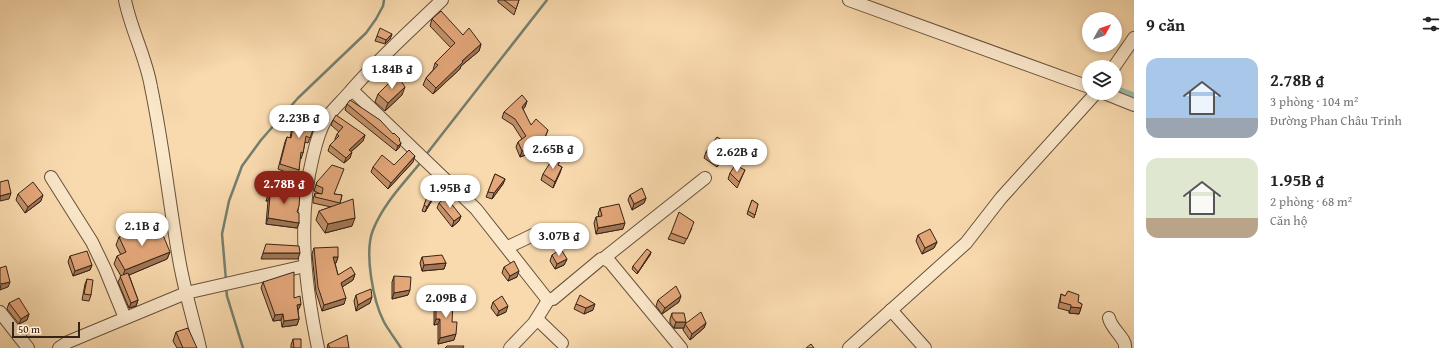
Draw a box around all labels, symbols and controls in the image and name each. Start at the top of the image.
north arrow [1082,12,1122,52]
map controls [1082,12,1122,100]
text: 9 căn [1146,12,1185,37]
icon: filters [1420,13,1442,35]
pin: 1.84B ₫ [355,56,429,90]
text: 1.84B ₫ [371,59,413,78]
button: layers [1082,60,1122,100]
text: 2.78B ₫ [1270,67,1324,92]
icon: home [1178,74,1226,122]
text: 3 phòng · 104 m² [1270,92,1358,111]
pin: 2.23B ₫ [262,105,336,139]
text: 2.23B ₫ [278,108,320,127]
text: Đường Phan Châu Trinh [1270,111,1402,130]
pin: 2.65B ₫ [516,136,590,170]
text: 2.65B ₫ [532,139,574,158]
pin: 2.62B ₫ [700,139,774,173]
text: 2.62B ₫ [716,142,758,161]
text: 1.95B ₫ [1270,167,1324,192]
pin: 2.78B ₫ [247,171,321,205]
text: 2.78B ₫ [263,174,305,193]
icon: home [1178,174,1226,222]
pin: 1.95B ₫ [413,175,487,209]
text: 1.95B ₫ [429,178,471,197]
text: 2 phòng · 68 m² [1270,192,1352,211]
text: Căn hộ [1270,211,1307,230]
pin: 2.1B ₫ [109,213,175,247]
text: 2.1B ₫ [125,216,159,235]
pin: 3.07B ₫ [522,223,596,257]
text: 3.07B ₫ [538,226,580,245]
pin: 2.09B ₫ [409,285,483,319]
text: 2.09B ₫ [425,288,467,307]
scale bar [12,320,80,339]
text: 50 m [18,321,40,337]

